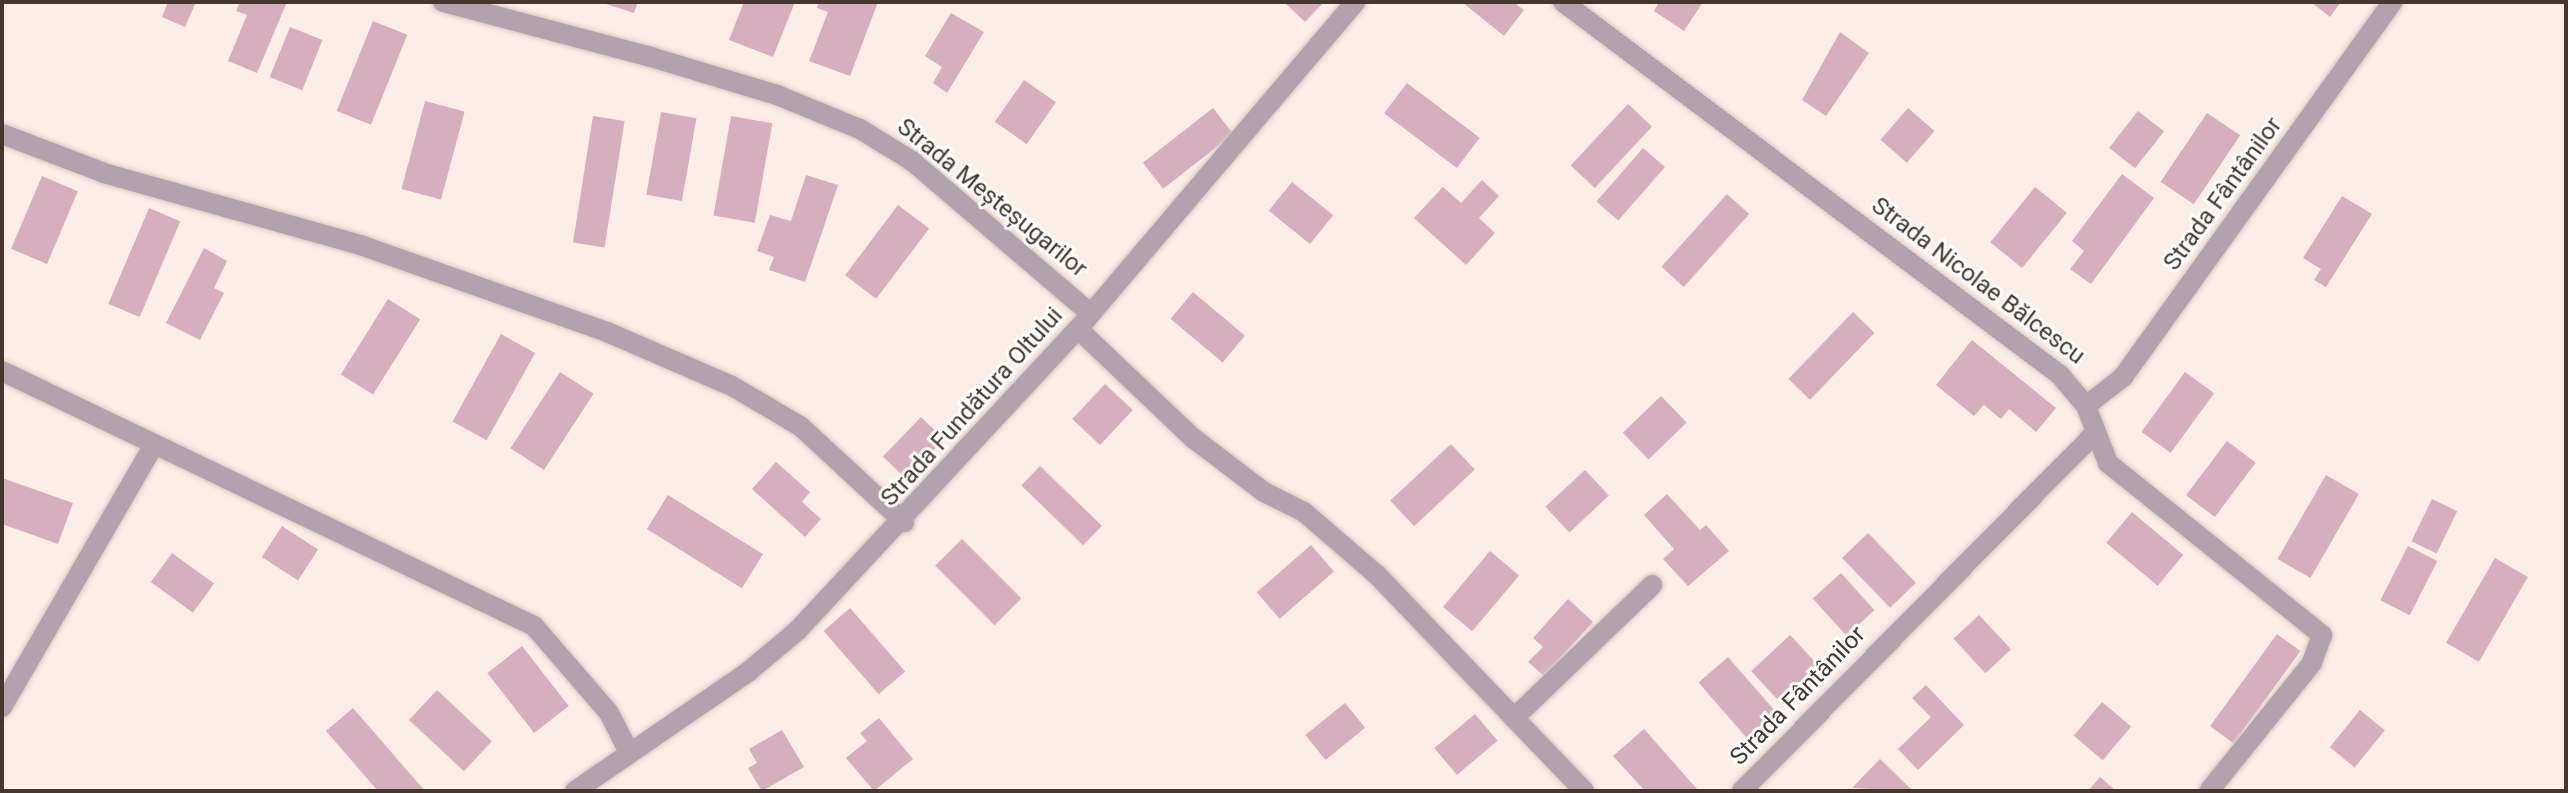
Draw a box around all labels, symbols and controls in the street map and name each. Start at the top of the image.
street label: Strada Fântânilor [2158,112,2288,276]
street label: Strada Meșteșugarilor [891,113,1093,283]
street label: Strada Nicolae Bălcescu [1866,191,2090,371]
street label: Strada Fundătura Oltului [875,302,1069,512]
street label: Strada Fântânilor [1724,620,1872,772]

